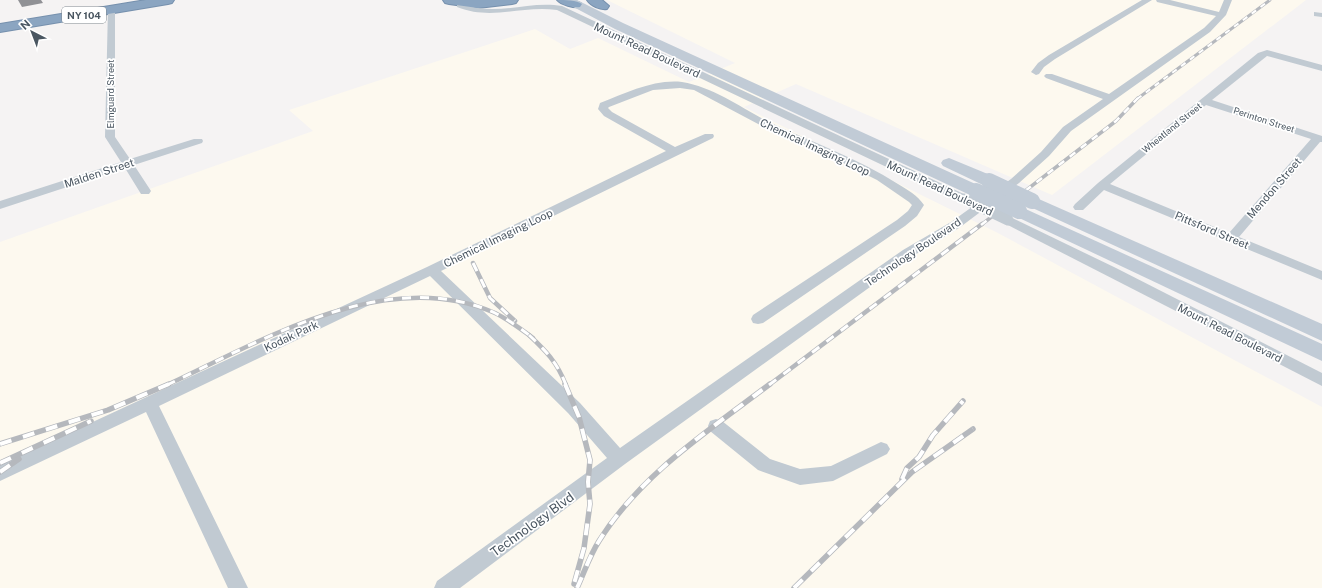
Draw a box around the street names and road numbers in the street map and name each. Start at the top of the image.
road number: NY 104 [62,7,106,23]
street label: Mount Read Boulevard [592,20,702,80]
street label: Elmguard Street [105,59,116,128]
street label: Wheatland Street [1140,100,1204,155]
street label: Perinton Street [1232,104,1297,135]
street label: Chemical Imaging Loop [758,116,872,178]
street label: Mendon Street [1244,155,1304,221]
street label: Malden Street [63,156,135,190]
street label: Mount Read Boulevard [885,158,995,218]
street label: Chemical Imaging Loop [442,206,555,270]
street label: Pittsford Street [1173,209,1251,251]
street label: Technology Boulevard [863,215,963,289]
street label: Mount Read Boulevard [1176,301,1284,365]
street label: Kodak Park [262,318,320,354]
street label: Technology Blvd [488,489,577,560]

